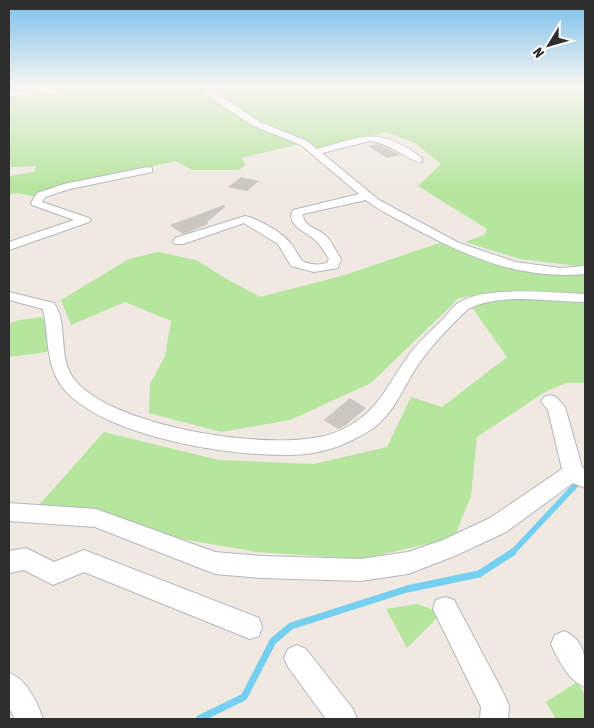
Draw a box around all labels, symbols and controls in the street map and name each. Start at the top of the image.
north arrow [524,20,574,70]
text: N [530,45,547,61]

